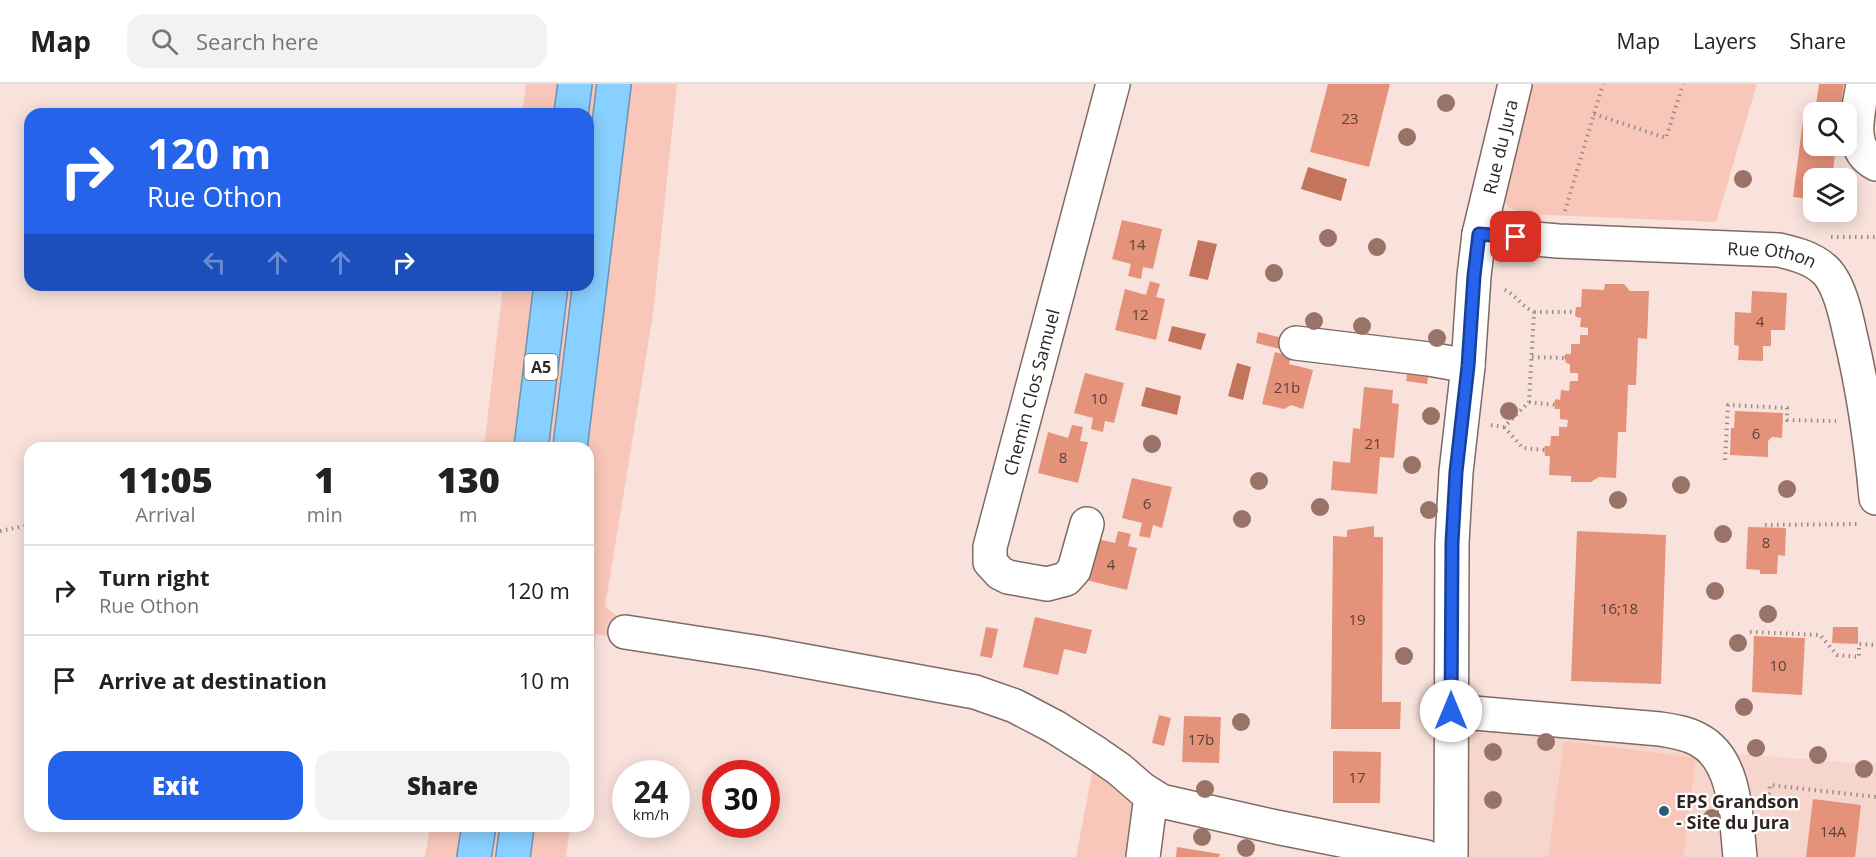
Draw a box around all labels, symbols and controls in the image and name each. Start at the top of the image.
search box [127,14,547,68]
text: Map [30,22,91,60]
icon: search [148,25,181,58]
text: Search here [196,26,319,56]
text: Map [1617,27,1660,55]
text: Layers [1693,27,1757,55]
text: Share [1790,27,1846,55]
street label: Rue du Jura [1477,97,1523,197]
map controls [1803,102,1857,222]
button: search [1803,102,1857,156]
house number: 23 [1341,108,1359,128]
text: 120 m [147,124,271,181]
icon: right [48,132,126,210]
button: layers [1803,168,1857,222]
text: Rue Othon [147,178,282,215]
pin [1490,211,1541,262]
icon: arrive [1499,220,1532,253]
house number: 14 [1128,234,1146,254]
street label: Rue Othon [1727,236,1821,273]
icon: left [198,246,231,279]
icon: ahead [261,246,294,279]
icon: ahead [324,246,357,279]
icon: right [387,246,420,279]
house number: 12 [1131,304,1149,324]
street label: Chemin Clos Samuel [997,306,1065,478]
house number: 4 [1756,311,1765,331]
road number: A5 [524,354,558,380]
house number: 21b [1274,377,1300,397]
house number: 10 [1090,388,1108,408]
house number: 6 [1752,423,1760,443]
house number: 21 [1364,433,1382,453]
house number: 8 [1059,447,1067,467]
text: 11:05 [118,455,213,504]
text: 1 [314,455,335,504]
text: 130 [437,455,500,504]
house number: 6 [1143,493,1151,513]
text: Arrival [135,501,196,528]
text: min [307,501,343,528]
text: m [459,501,478,528]
house number: 8 [1762,532,1770,552]
house number: 4 [1107,554,1116,574]
text: Turn right [99,562,210,592]
icon: right [48,574,81,607]
text: 120 m [506,575,570,605]
text: Rue Othon [99,592,199,619]
house number: 16;18 [1600,598,1638,618]
house number: 19 [1348,609,1366,629]
house number: 10 [1769,655,1787,675]
icon: arrive [48,664,81,697]
text: Arrive at destination [99,665,327,695]
text: 10 m [519,665,570,695]
position arrow [1419,679,1483,743]
house number: 17b [1188,729,1214,749]
button: Exit [48,751,303,820]
button: Share [315,751,570,820]
speed limit sign: 30 [702,760,780,838]
house number: 17 [1348,767,1366,787]
text: 24 [634,771,668,812]
place label: EPS Grandson - Site du Jura [1676,789,1799,834]
text: km/h [633,804,669,824]
marker: EPS Grandson - Site du Jura [1657,804,1671,818]
house number: 14A [1820,821,1847,841]

